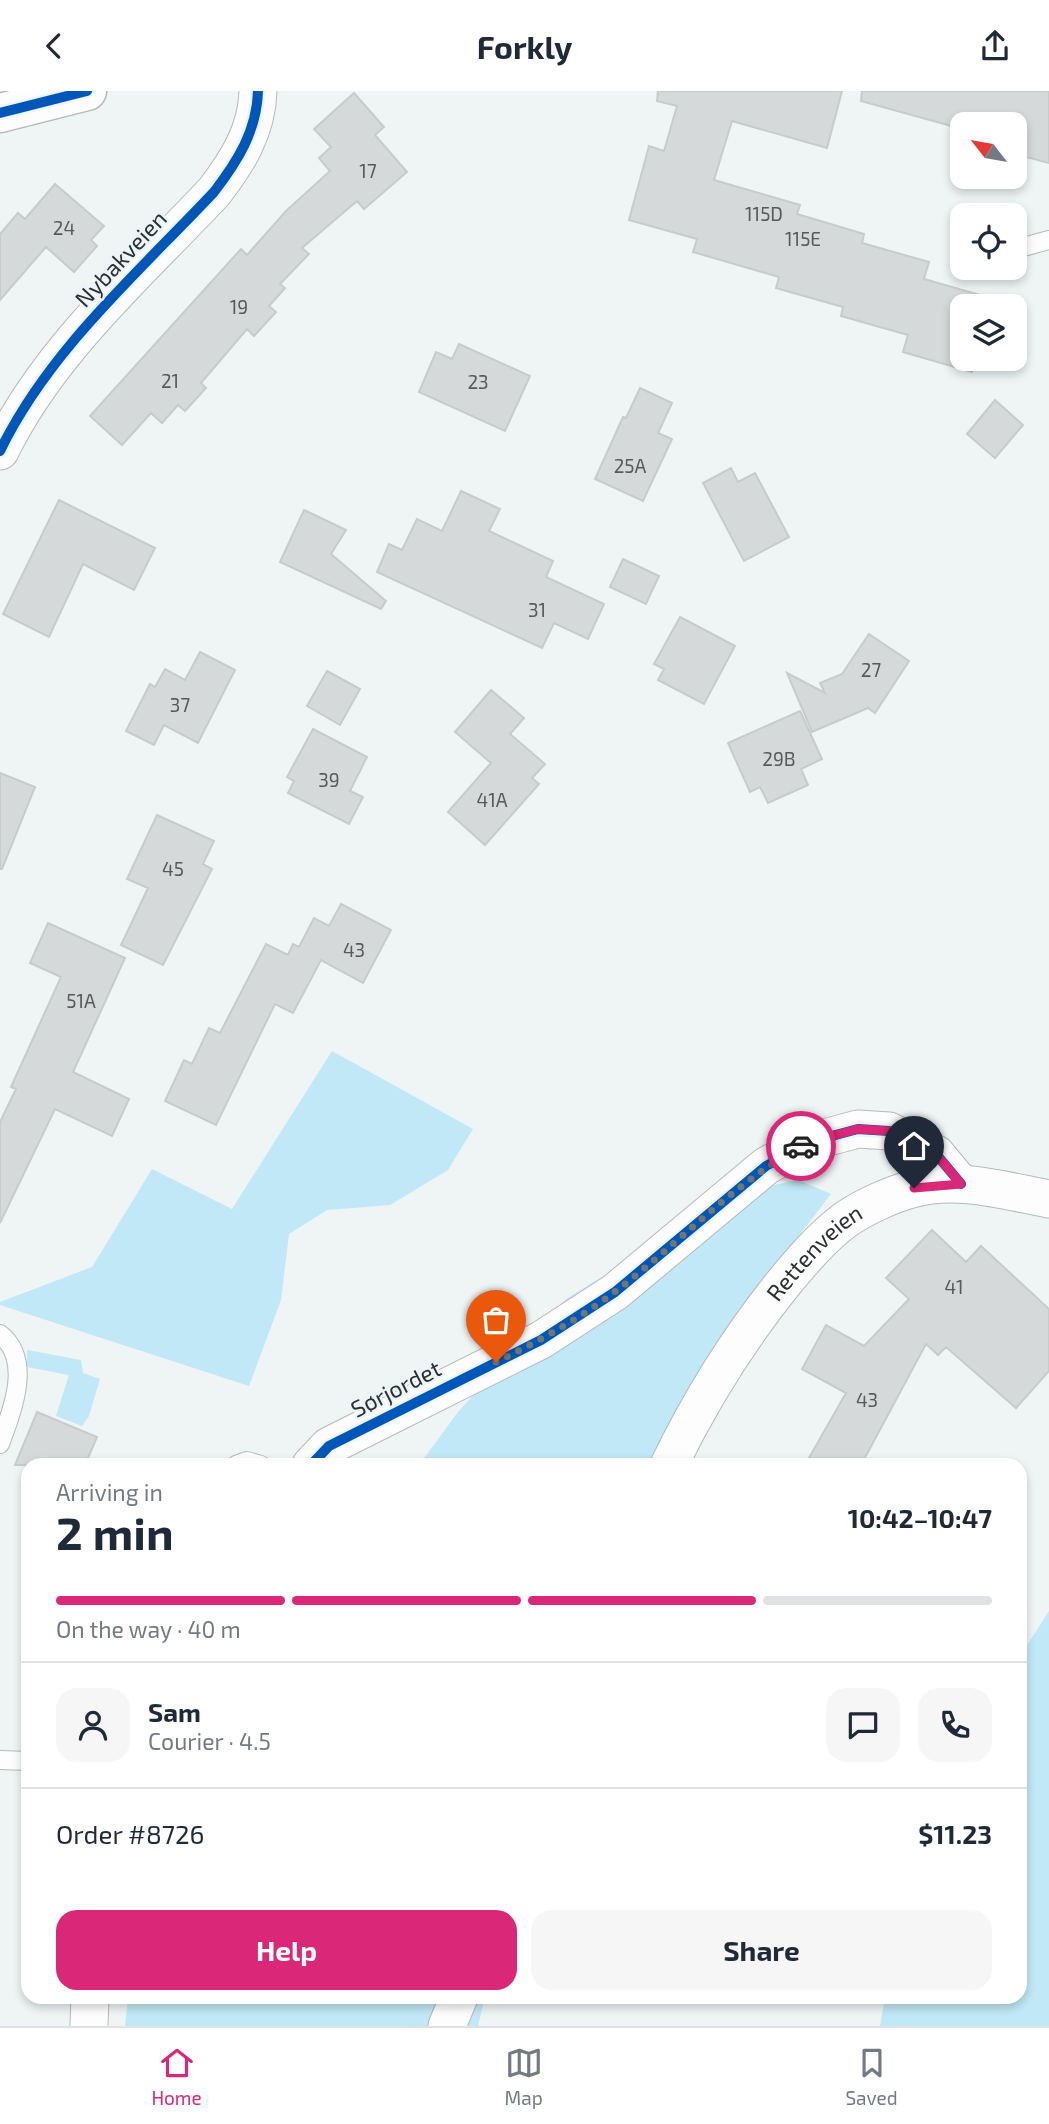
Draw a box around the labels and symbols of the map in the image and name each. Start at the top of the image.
north arrow [950,112,1027,189]
house number: 17 [359,159,377,182]
house number: 115D [745,202,783,225]
street label: Nybakveien [69,204,172,312]
house number: 24 [53,216,75,239]
house number: 115E [785,227,821,250]
house number: 19 [230,295,248,318]
house number: 21 [161,369,179,392]
house number: 23 [467,370,489,393]
house number: 25A [614,454,647,477]
house number: 31 [528,598,546,621]
house number: 27 [861,658,881,681]
house number: 37 [170,693,190,716]
house number: 29B [762,747,796,770]
house number: 39 [318,768,340,791]
house number: 41A [476,788,508,811]
house number: 45 [162,857,184,880]
house number: 43 [343,938,365,961]
house number: 51A [66,989,96,1012]
courier [766,1111,836,1181]
pin [884,1116,944,1188]
street label: Rettenveien [760,1198,867,1306]
house number: 41 [944,1275,964,1298]
pin [466,1290,526,1362]
street label: Sørjordet [346,1353,445,1423]
house number: 43 [856,1388,878,1411]

